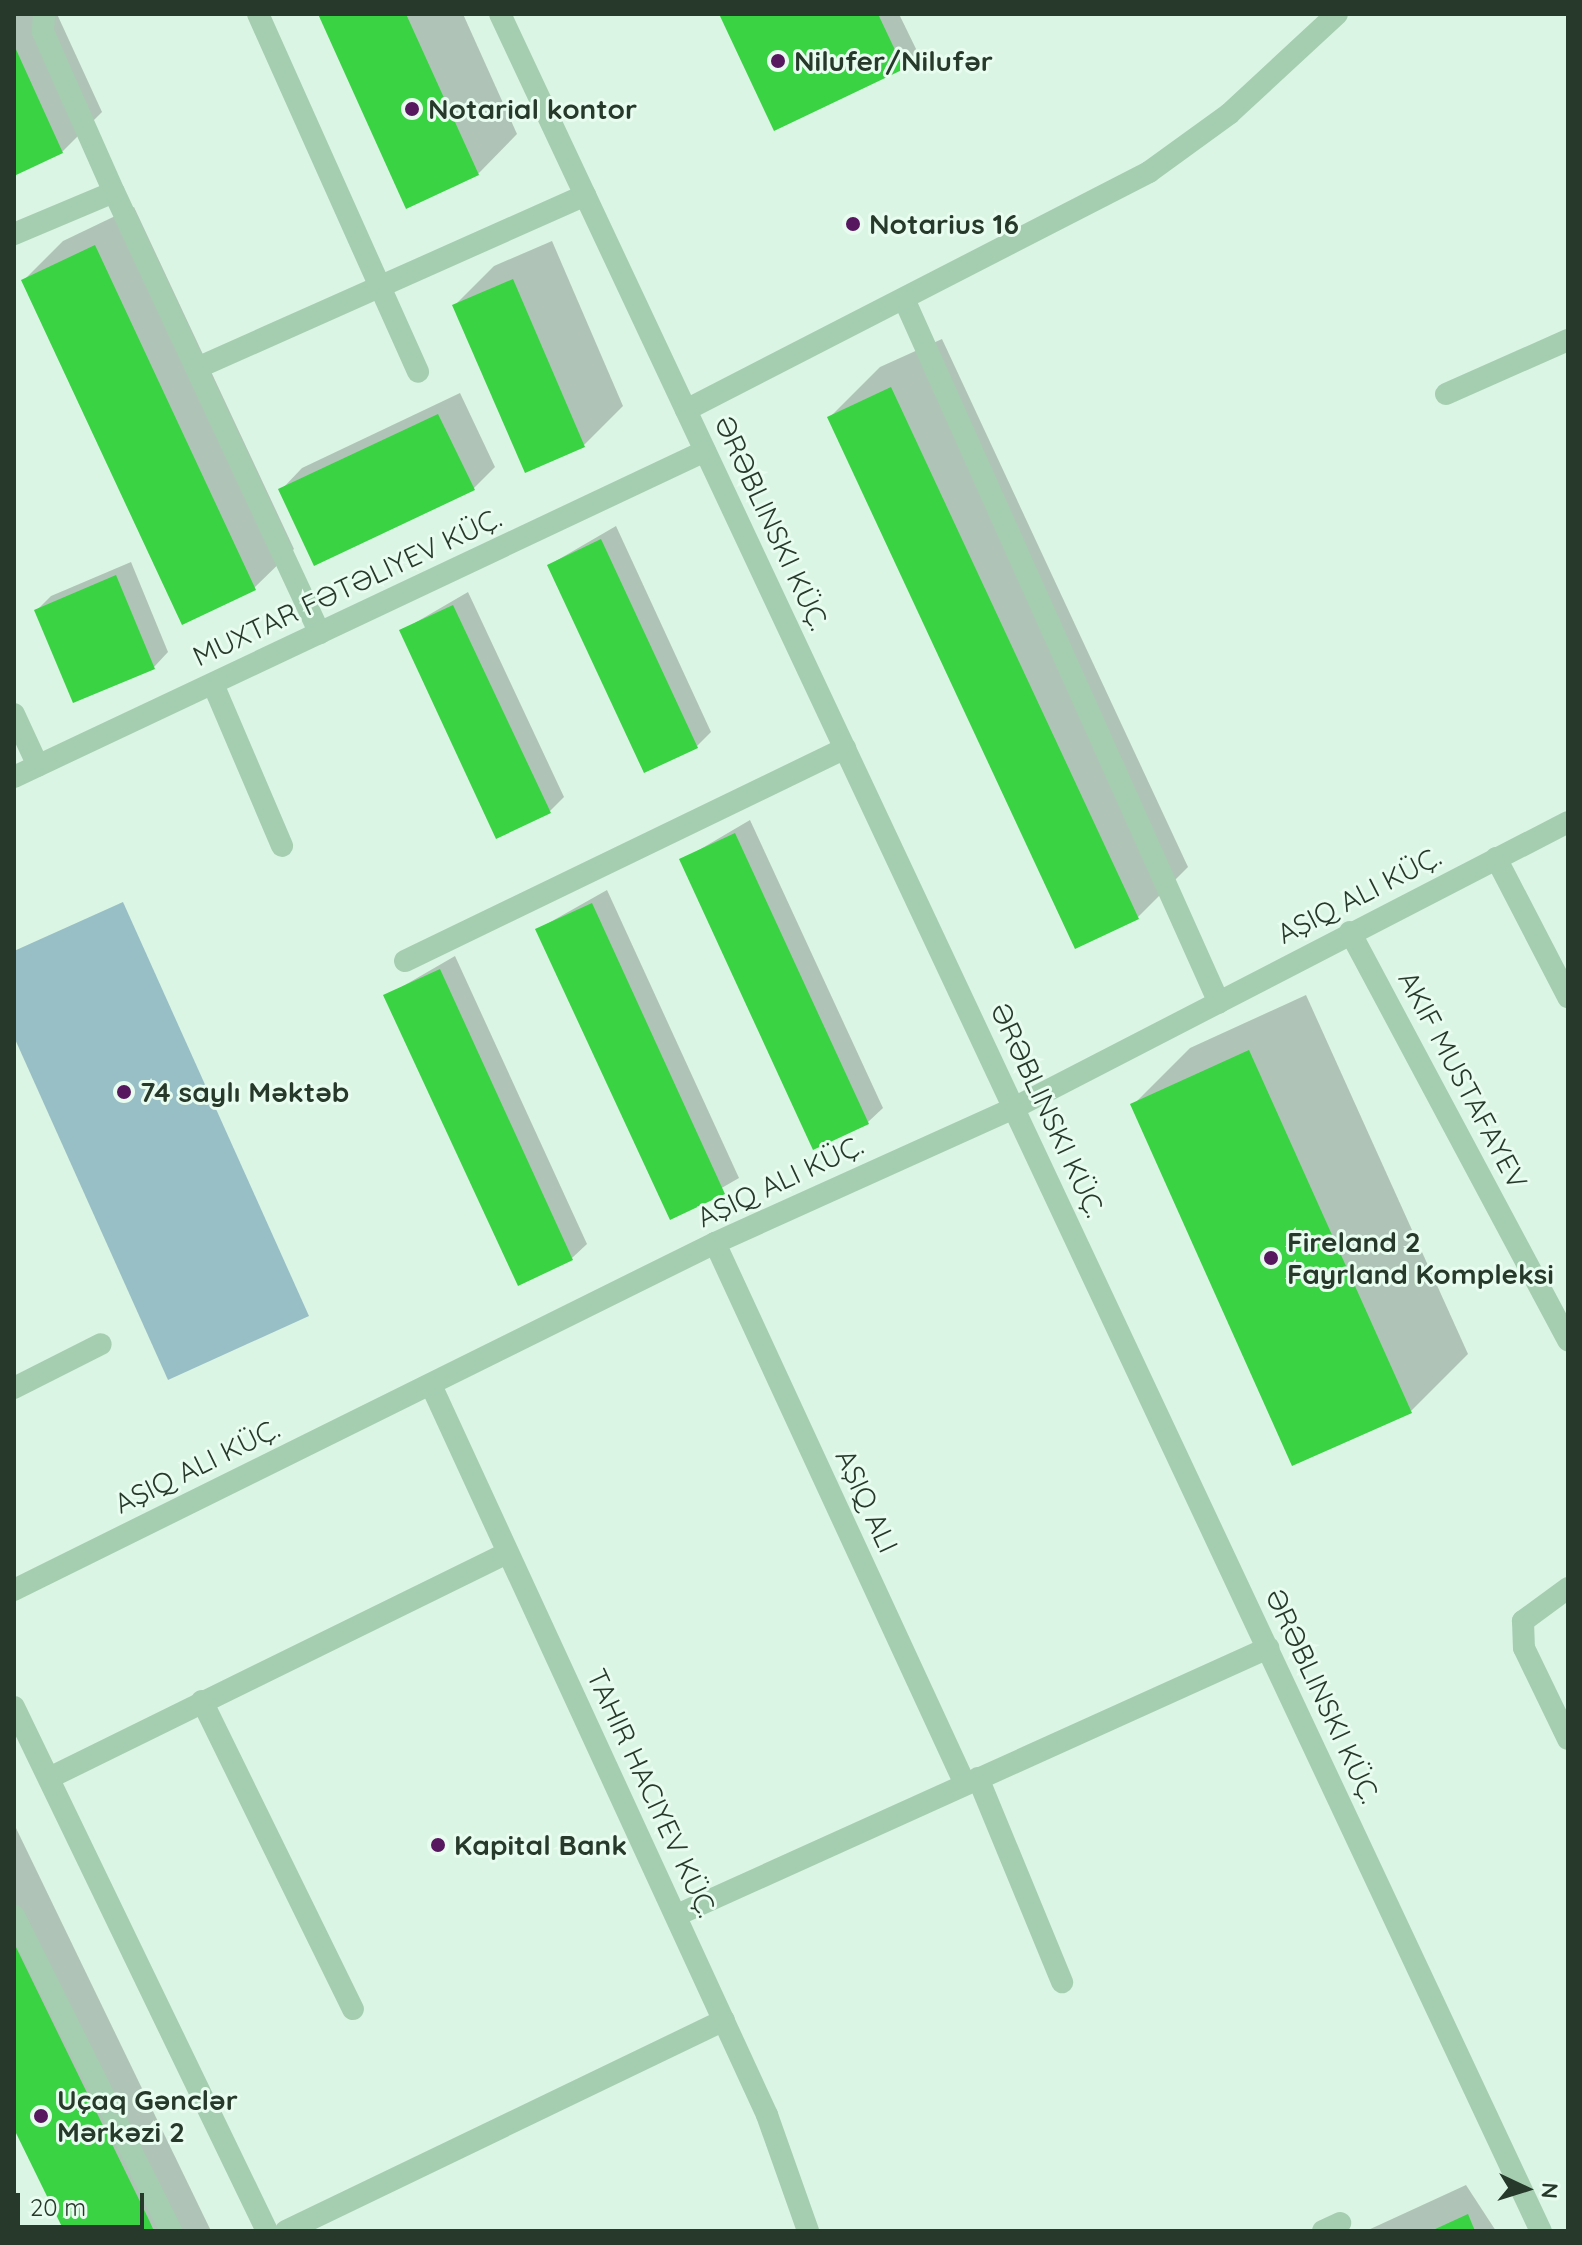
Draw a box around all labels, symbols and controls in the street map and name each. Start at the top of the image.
place label: Nilufer/Nilufər [794,44,993,78]
marker: Nilufer/Nilufər [769,52,787,70]
place label: Notarial kontor [428,92,637,126]
marker: Notarial kontor [403,100,421,118]
place label: Notarius 16 [869,207,1019,241]
marker: Notarius 16 [844,215,862,233]
street label: ƏRƏBLINSKI KÜÇ. [708,410,836,636]
street label: MUXTAR FƏTƏLIYEV KÜÇ. [187,501,507,673]
street label: AŞIQ ALI KÜÇ. [1271,839,1447,951]
street label: AKIF MUSTAFAYEV [1391,965,1535,1195]
street label: ƏRƏBLINSKI KÜÇ. [984,997,1112,1223]
place label: 74 saylı Məktəb [140,1075,349,1109]
marker: 74 saylı Məktəb [115,1083,133,1101]
street label: AŞIQ ALI KÜÇ. [691,1128,869,1234]
place label: Fireland 2 Fayrland Kompleksi [1287,1225,1554,1291]
marker: Fireland 2 Fayrland Kompleksi [1262,1249,1280,1267]
street label: AŞIQ ALI KÜÇ. [109,1412,285,1520]
street label: AŞIQ ALI [828,1444,906,1558]
street label: ƏRƏBLINSKI KÜÇ. [1259,1583,1387,1809]
street label: TAHIR HACIYEV KÜÇ. [580,1663,724,1923]
place label: Kapital Bank [454,1828,627,1862]
marker: Kapital Bank [429,1836,447,1854]
place label: Uçaq Gənclər Mərkəzi 2 [57,2083,238,2149]
marker: Uçaq Gənclər Mərkəzi 2 [32,2107,50,2125]
north arrow [1486,2149,1566,2229]
scale bar [20,2177,148,2227]
text: N [1535,2182,1564,2200]
text: 20 m [30,2192,86,2222]

